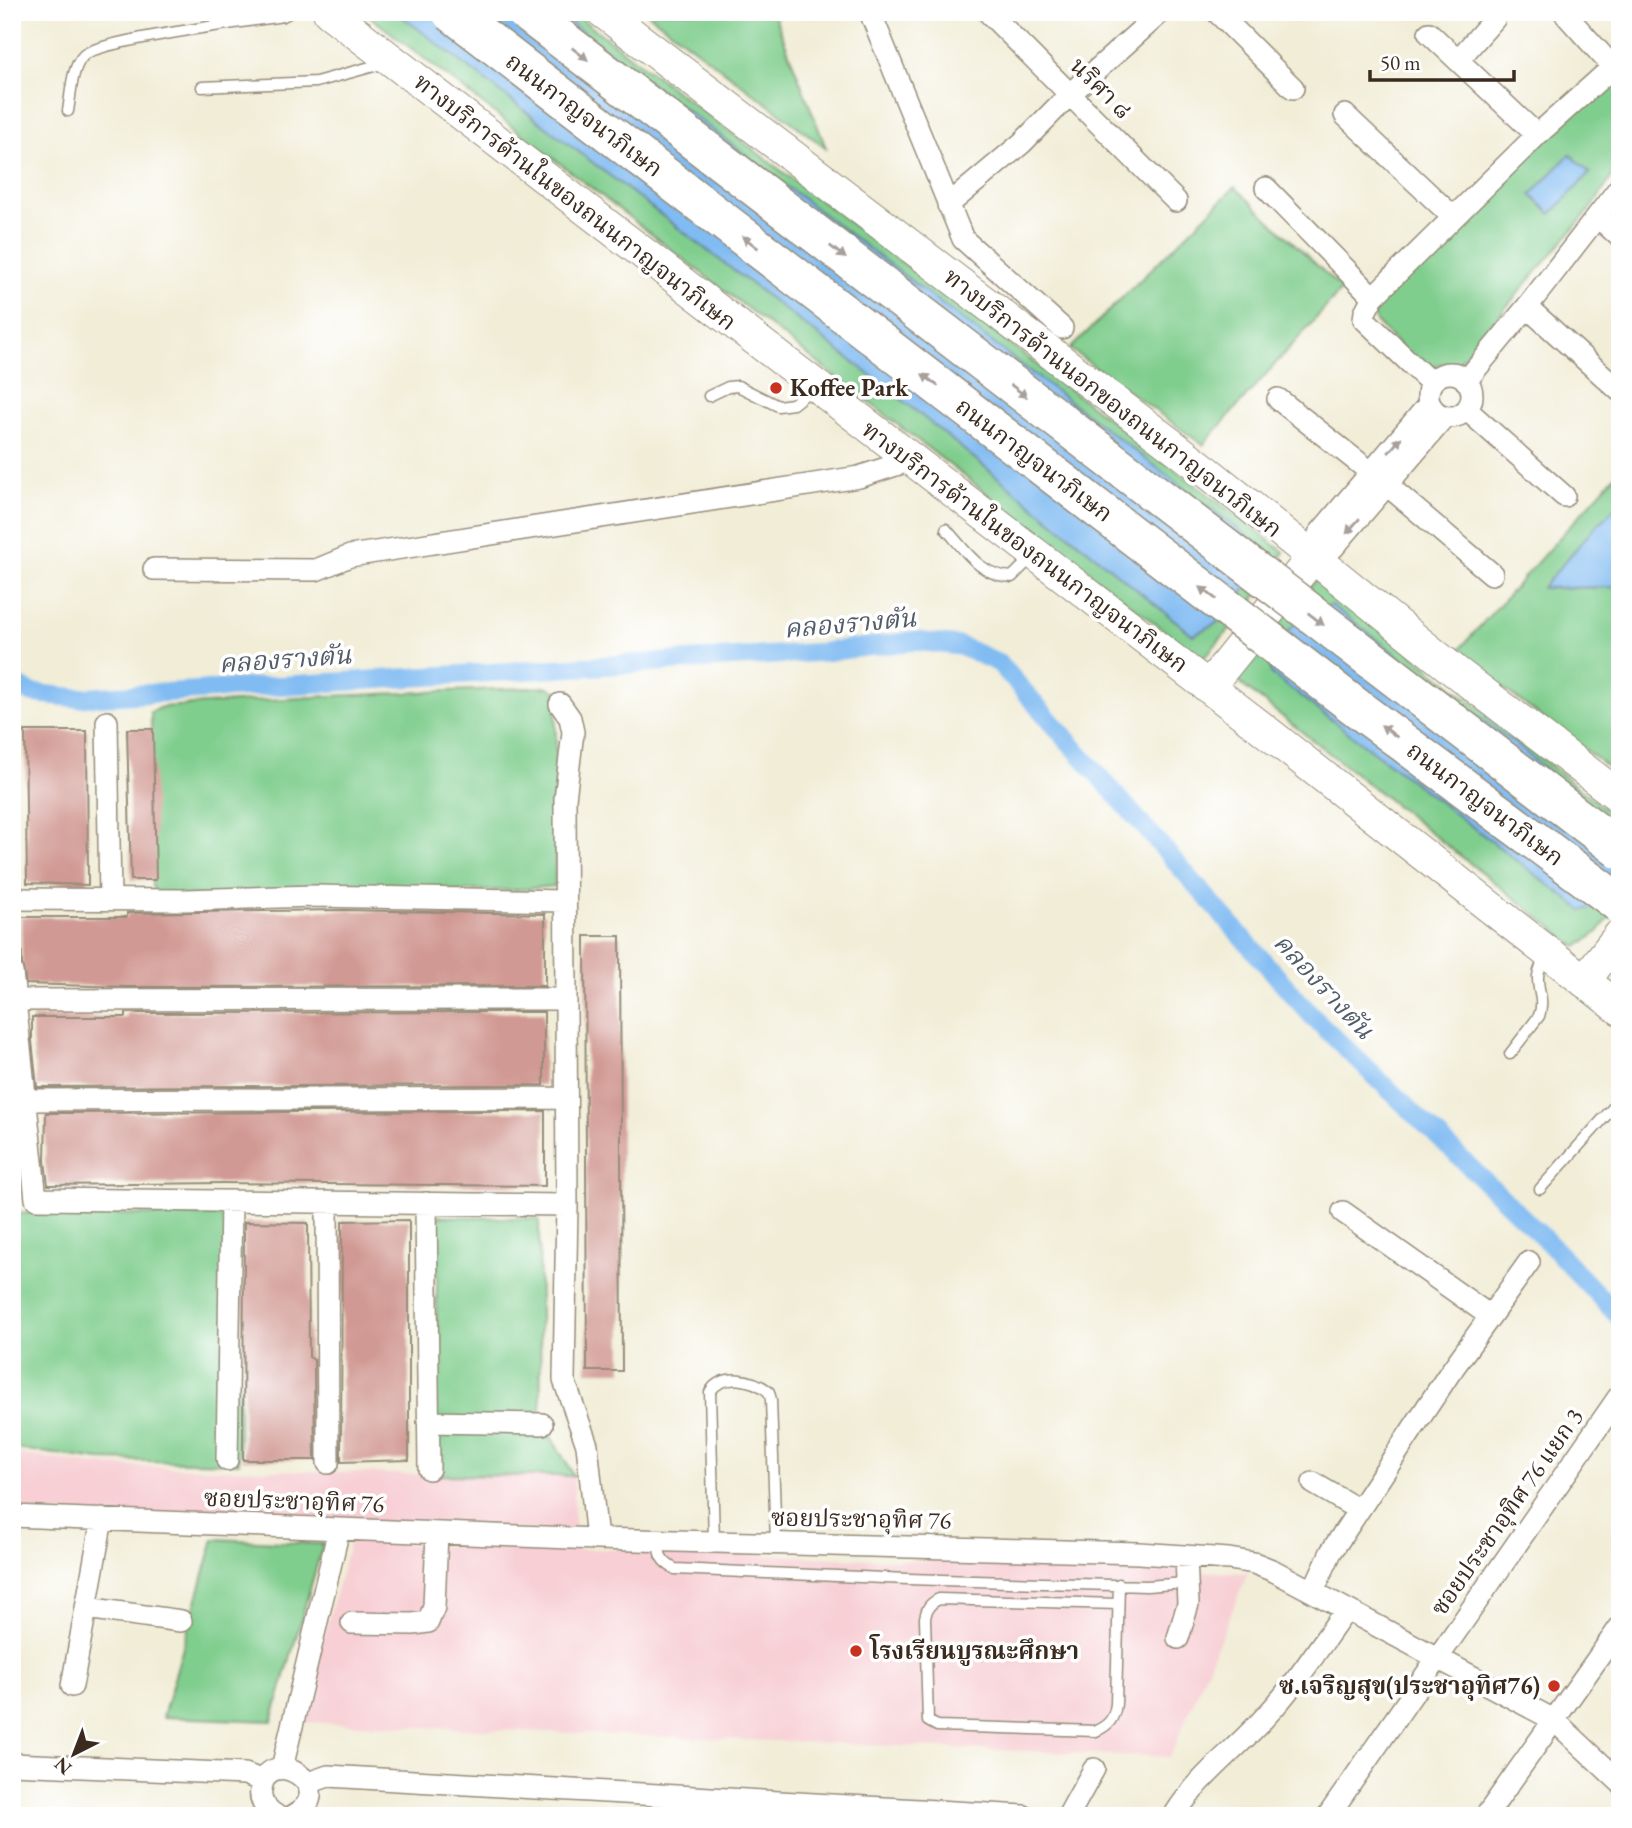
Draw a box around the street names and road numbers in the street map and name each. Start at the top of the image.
street label: ถนนกาญจนาภิเษก [499,45,669,184]
street label: นริศา ๘ [1064,50,1139,125]
street label: ทางบริการด้านในของถนนกาญจนาภิเษก [408,64,744,337]
street label: ทางบริการด้านนอกของถนนกาญจนาภิเษก [938,262,1288,544]
street label: ถนนกาญจนาภิเษก [950,392,1118,528]
street label: ทางบริการด้านในของถนนกาญจนาภิเษก [856,412,1196,680]
street label: ถนนกาญจนาภิเษก [1400,734,1570,873]
street label: ซอยประชาอุทิศ 76 แยก 3 [1423,1402,1590,1621]
street label: ซอยประชาอุทิศ 76 [203,1482,385,1519]
street label: ซอยประชาอุทิศ 76 [771,1501,951,1536]

